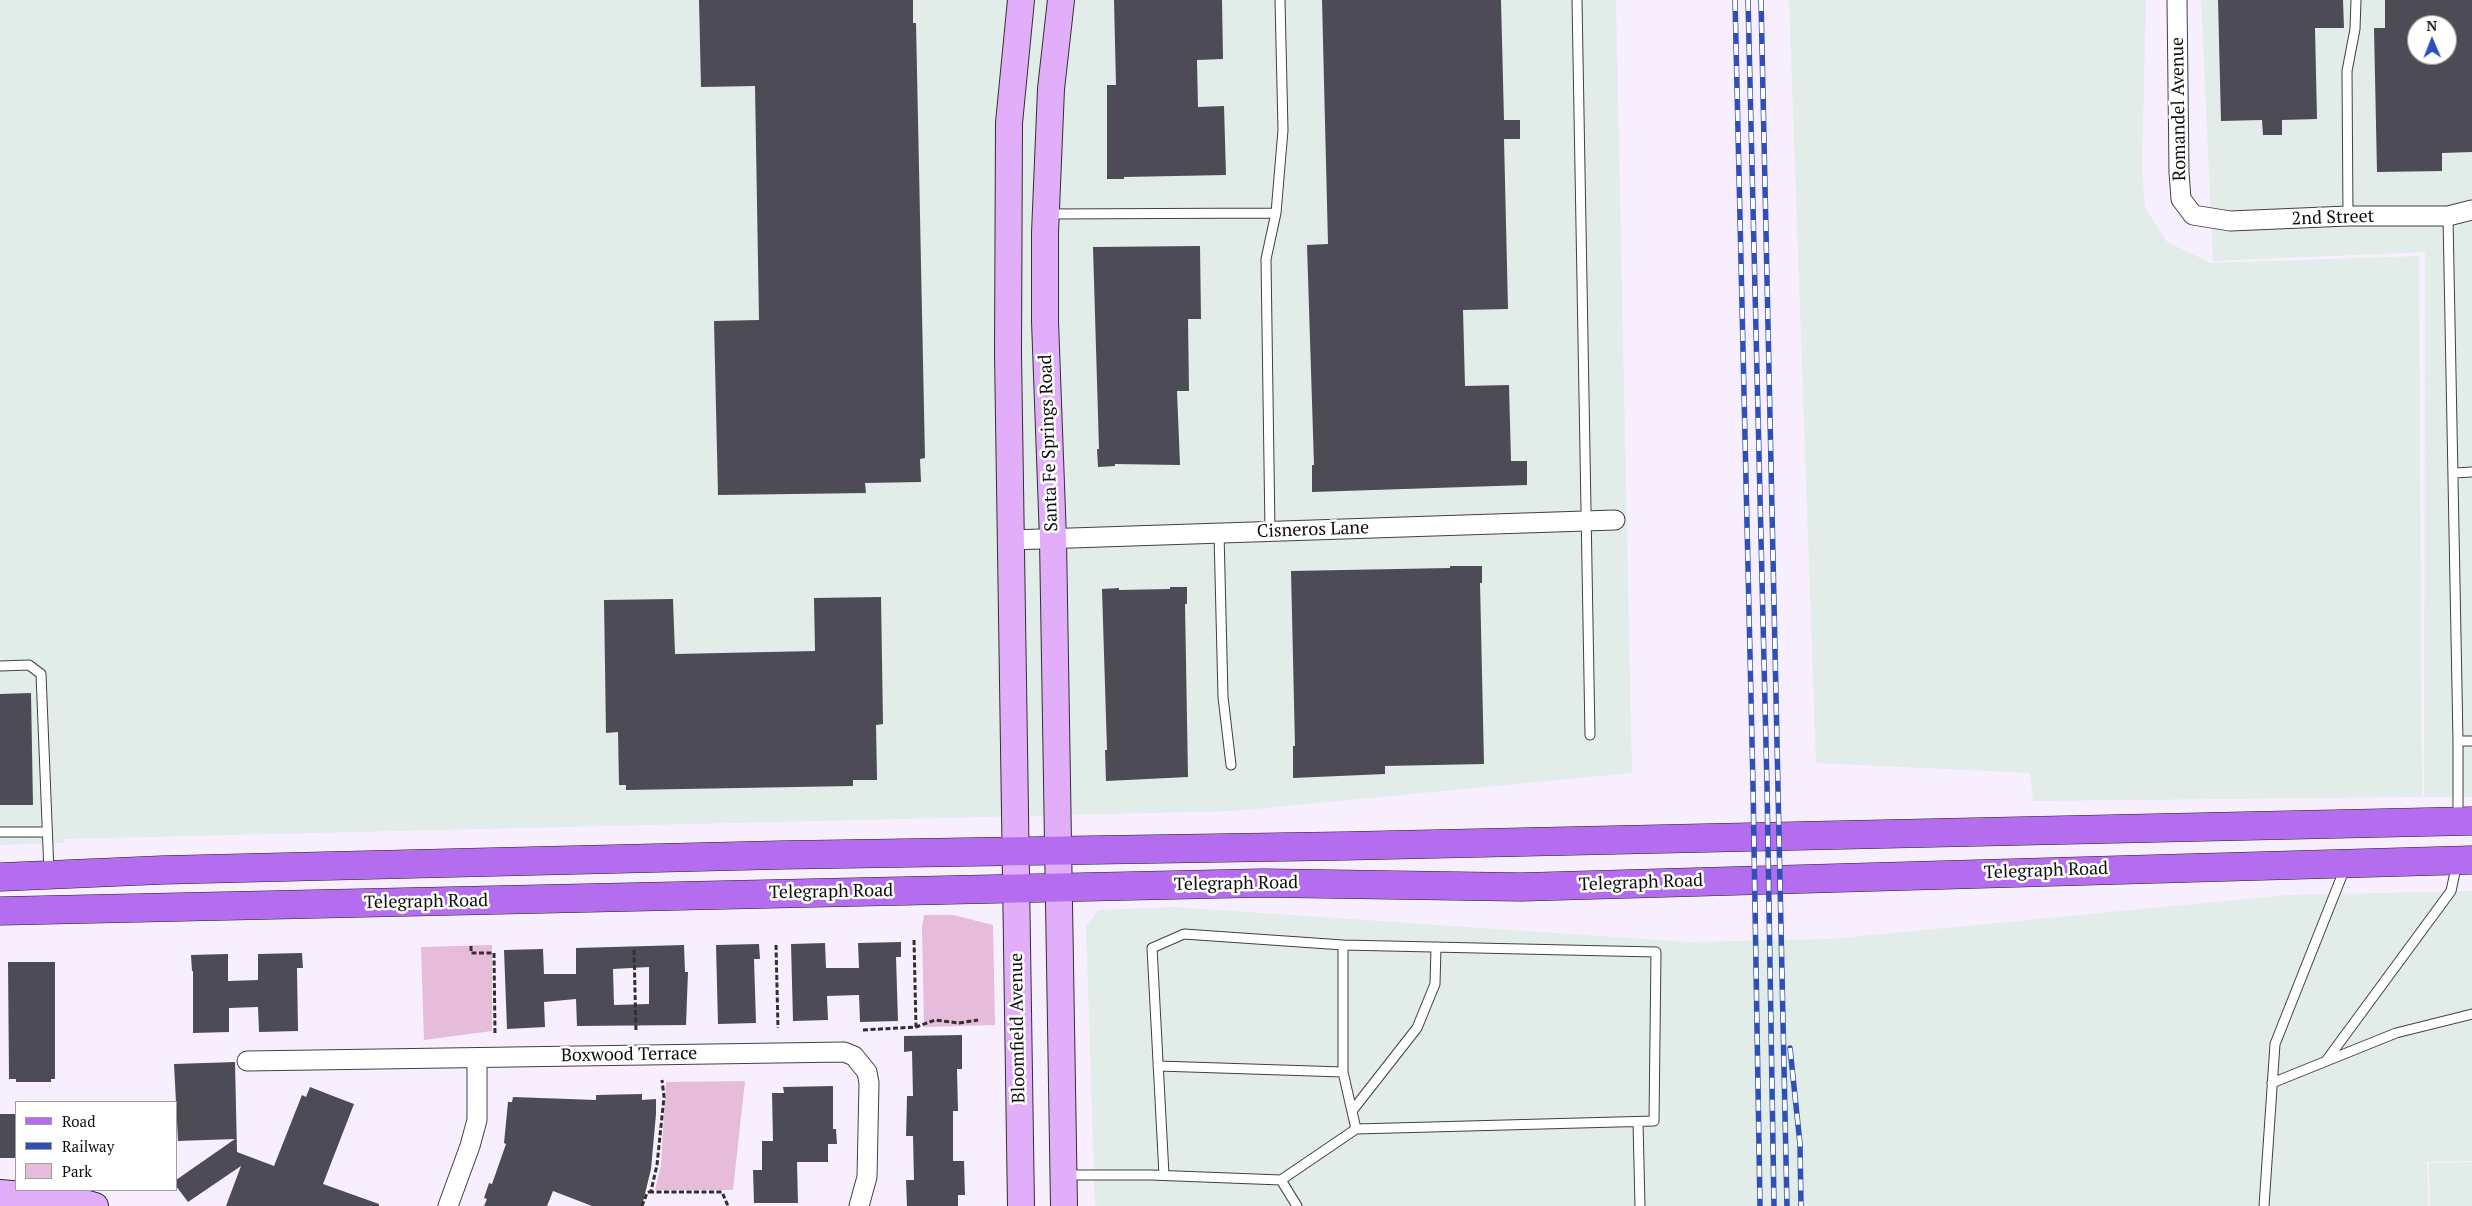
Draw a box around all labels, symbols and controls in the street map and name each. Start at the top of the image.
north arrow [2407,15,2457,65]
text: N [2426,16,2437,35]
street label: Romandel Avenue [2167,37,2191,181]
street label: 2nd Street [2291,206,2375,230]
street label: Santa Fe Springs Road [1035,354,1063,532]
street label: Cisneros Lane [1257,517,1369,543]
street label: Telegraph Road [1984,858,2108,884]
street label: Telegraph Road [1579,870,1703,896]
street label: Telegraph Road [1174,872,1298,896]
street label: Telegraph Road [769,880,893,904]
street label: Telegraph Road [364,890,488,914]
street label: Bloomfield Avenue [1006,953,1030,1103]
street label: Boxwood Terrace [561,1043,697,1067]
legend [15,1101,178,1191]
text: Road [62,1111,95,1131]
text: Railway [62,1136,114,1156]
text: Park [62,1161,92,1181]

